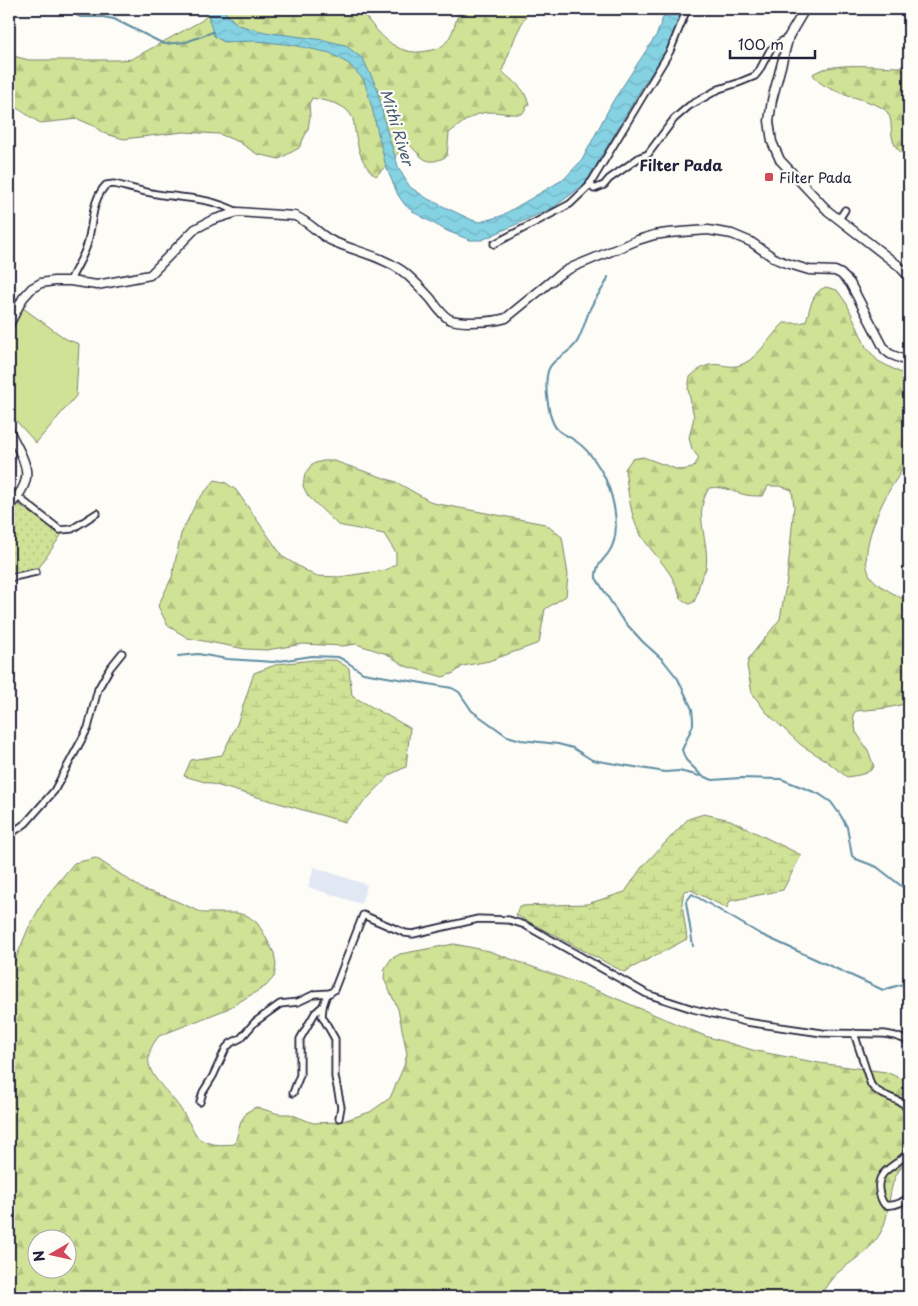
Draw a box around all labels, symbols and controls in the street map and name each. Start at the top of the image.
scale bar [730,28,816,60]
text: 100 m [738,32,784,55]
water label: Mithi River [375,86,421,170]
district label: Filter Pada [639,153,723,176]
place label: Filter Pada [779,167,852,188]
marker: Filter Pada [763,171,775,183]
north arrow [28,1228,78,1278]
text: N [27,1249,50,1263]

